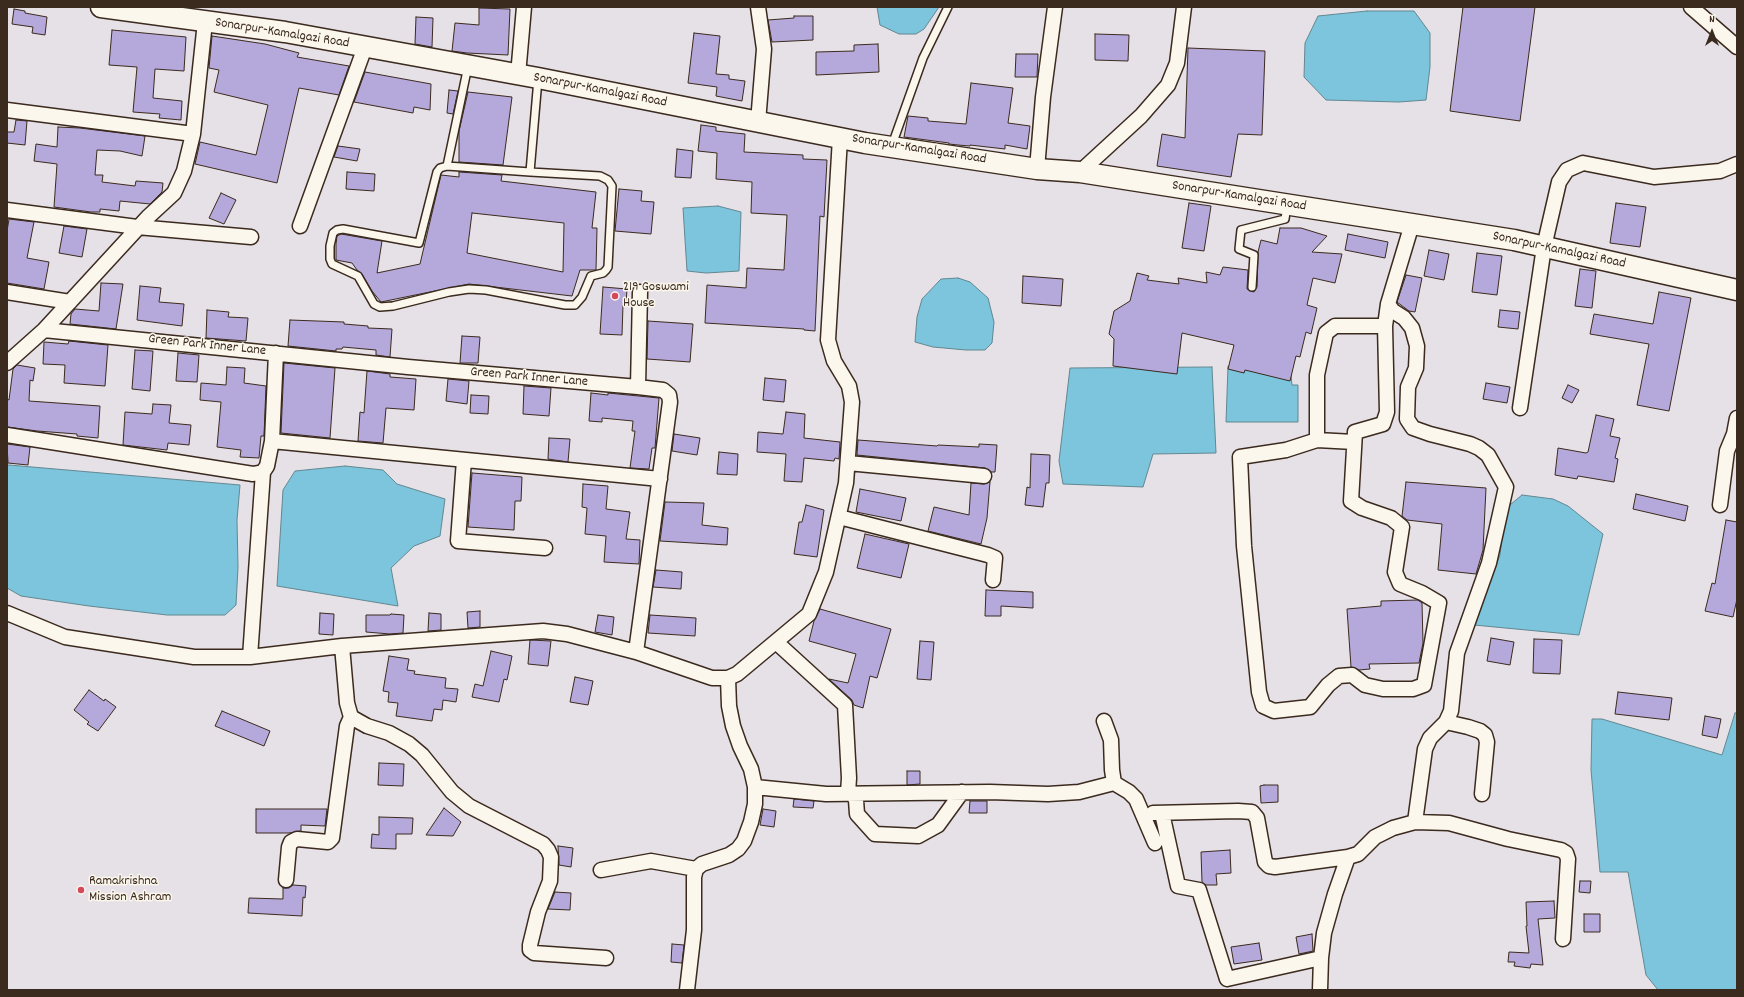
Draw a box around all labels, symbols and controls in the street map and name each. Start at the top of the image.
north arrow [1692,12,1732,52]
text: N [1709,12,1715,28]
street label: Sonarpur-Kamalgazi Road [214,15,350,53]
street label: Sonarpur-Kamalgazi Road [532,70,668,112]
street label: Sonarpur-Kamalgazi Road [851,131,987,169]
street label: Sonarpur-Kamalgazi Road [1171,178,1307,216]
street label: Sonarpur-Kamalgazi Road [1491,229,1627,273]
place label: 219 Goswami House [623,280,689,312]
marker: 219 Goswami House [610,291,620,301]
street label: Green Park Inner Lane [147,331,267,361]
street label: Green Park Inner Lane [469,364,589,392]
place label: Ramakrishna Mission Ashram [89,874,171,906]
marker: Ramakrishna Mission Ashram [76,885,86,895]

